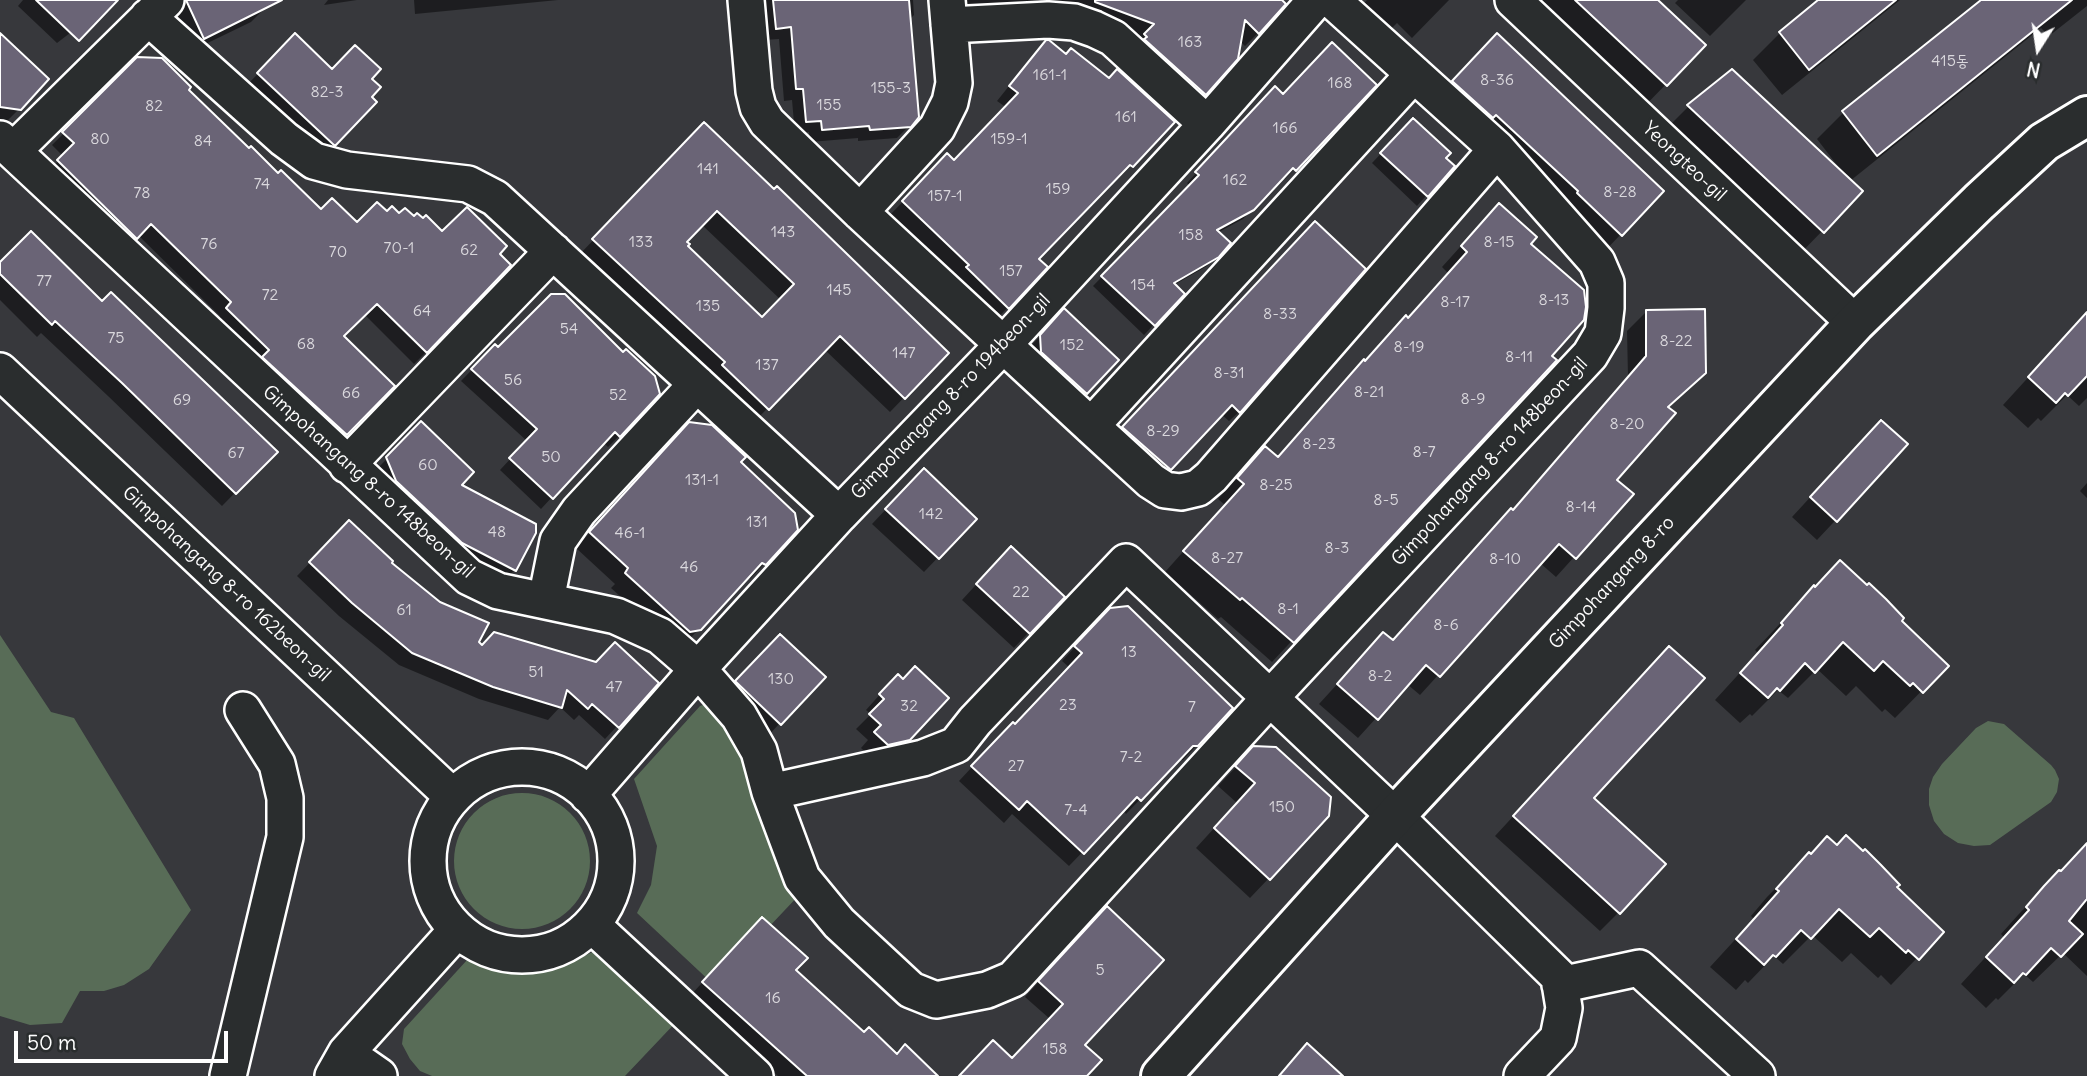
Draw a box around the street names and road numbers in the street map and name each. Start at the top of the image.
street label: Yeongteo-gil [1637,118,1731,206]
street label: Gimpohangang 8-ro 194beon-gil [847,289,1055,505]
street label: Gimpohangang 8-ro 148beon-gil [1387,353,1593,571]
street label: Gimpohangang 8-ro 148beon-gil [257,381,479,583]
street label: Gimpohangang 8-ro 162beon-gil [117,481,335,687]
street label: Gimpohangang 8-ro [1544,512,1680,654]

